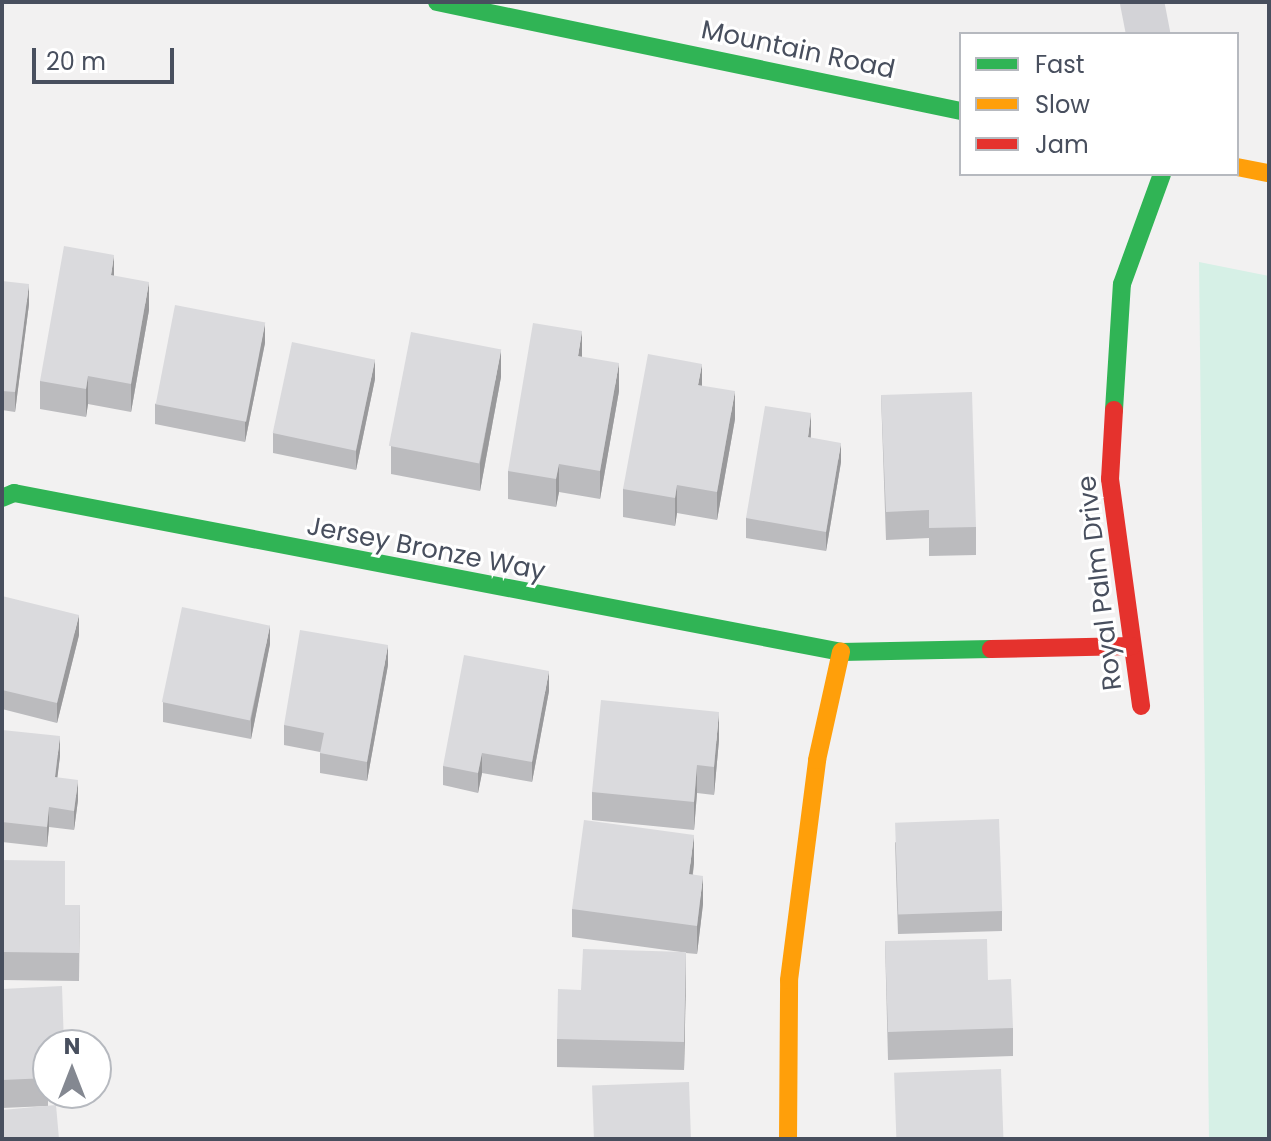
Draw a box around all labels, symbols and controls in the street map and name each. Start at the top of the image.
street label: Mountain Road [698,14,898,86]
scale bar [36,32,178,82]
legend [959,32,1239,176]
text: 20 m [46,45,106,78]
text: Fast [1035,48,1085,81]
text: Slow [1035,88,1090,121]
text: Jam [1035,128,1089,161]
street label: Royal Palm Drive [1071,474,1129,692]
street label: Jersey Bronze Way [304,511,548,587]
north arrow [32,1029,112,1109]
text: N [64,1031,80,1062]

